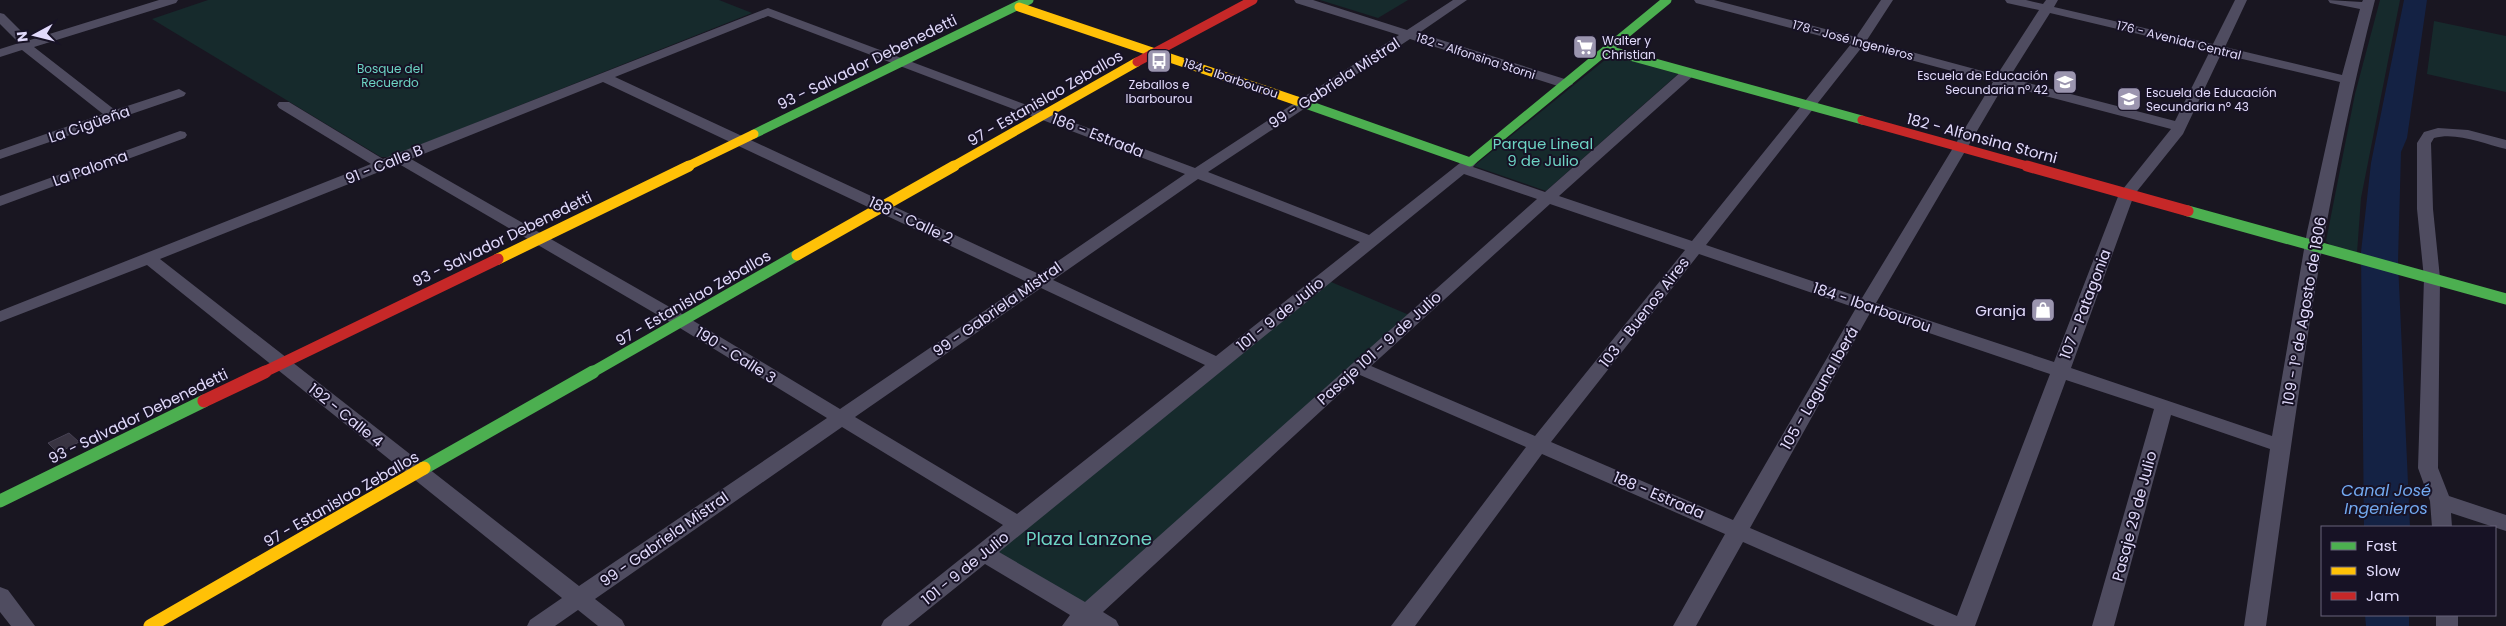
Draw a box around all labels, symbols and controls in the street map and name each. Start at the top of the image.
street label: 93 - Salvador Debenedetti [774,9,960,115]
north arrow [10,10,60,60]
street label: 178 - José Ingenieros [1791,16,1915,64]
street label: 176 - Avenida Central [2115,16,2243,64]
street label: 182 - Alfonsina Storni [1414,29,1538,83]
text: N [12,30,33,43]
place label: Walter y Christian [1602,32,1656,63]
street label: 99 - Gabriela Mistral [1264,33,1404,133]
supermarket icon: Walter y Christian [1572,34,1598,60]
street label: 97 - Estanislao Zeballos [963,45,1127,151]
bus stop icon: Zeballos e Ibarbourou [1146,48,1172,74]
street label: 184 - Ibarbourou [1181,54,1281,102]
park label: Bosque del Recuerdo [357,60,423,91]
place label: Escuela de Educación Secundaria nº 42 [1917,67,2048,98]
school or university icon: Escuela de Educación Secundaria nº 42 [2052,69,2078,95]
place label: Zeballos e Ibarbourou [1126,76,1192,107]
place label: Escuela de Educación Secundaria nº 43 [2146,84,2277,115]
school or university icon: Escuela de Educación Secundaria nº 43 [2116,86,2142,112]
street label: La Cigüeña [46,100,132,148]
street label: 186 - Estrada [1049,108,1147,162]
street label: 182 - Alfonsina Storni [1904,108,2060,168]
park label: Parque Lineal 9 de Julio [1493,133,1593,171]
street label: 91 - Calle B [342,139,426,189]
street label: La Paloma [50,145,130,191]
street label: 93 - Salvador Debenedetti [409,186,595,292]
street label: 188 - Calle 2 [865,191,957,249]
street label: 109 - 1° de Agosto de 1806 [2277,215,2331,407]
street label: 97 - Estanislao Zeballos [611,245,775,351]
street label: 107 - Patagonia [2054,246,2116,362]
street label: 103 - Buenos Aires [1594,252,1694,372]
street label: 99 - Gabriela Mistral [928,257,1066,361]
street label: 101 - 9 de Julio [1232,272,1328,356]
street label: 184 - Ibarbourou [1810,277,1934,337]
street label: Pasaje 101 - 9 de Julio [1312,286,1446,410]
shop icon: Granja [2030,297,2056,323]
place label: Granja [1975,300,2026,321]
street label: 190 - Calle 3 [692,322,780,388]
street label: 105 - Laguna Iberá [1775,323,1863,453]
street label: 93 - Salvador Debenedetti [45,363,231,469]
street label: 192 - Calle 4 [304,378,388,452]
street label: 97 - Estanislao Zeballos [259,446,423,552]
street label: Pasaje 29 de Julio [2107,449,2161,583]
street label: 188 - Estrada [1610,466,1708,524]
water label: Canal José Ingenieros [2341,479,2431,520]
street label: 99 - Gabriela Mistral [595,487,733,591]
street label: 101 - 9 de Julio [917,526,1013,610]
park label: Plaza Lanzone [1026,526,1152,551]
legend [2321,526,2496,616]
text: Fast [2366,535,2397,556]
text: Slow [2366,560,2401,581]
text: Jam [2366,585,2400,606]

